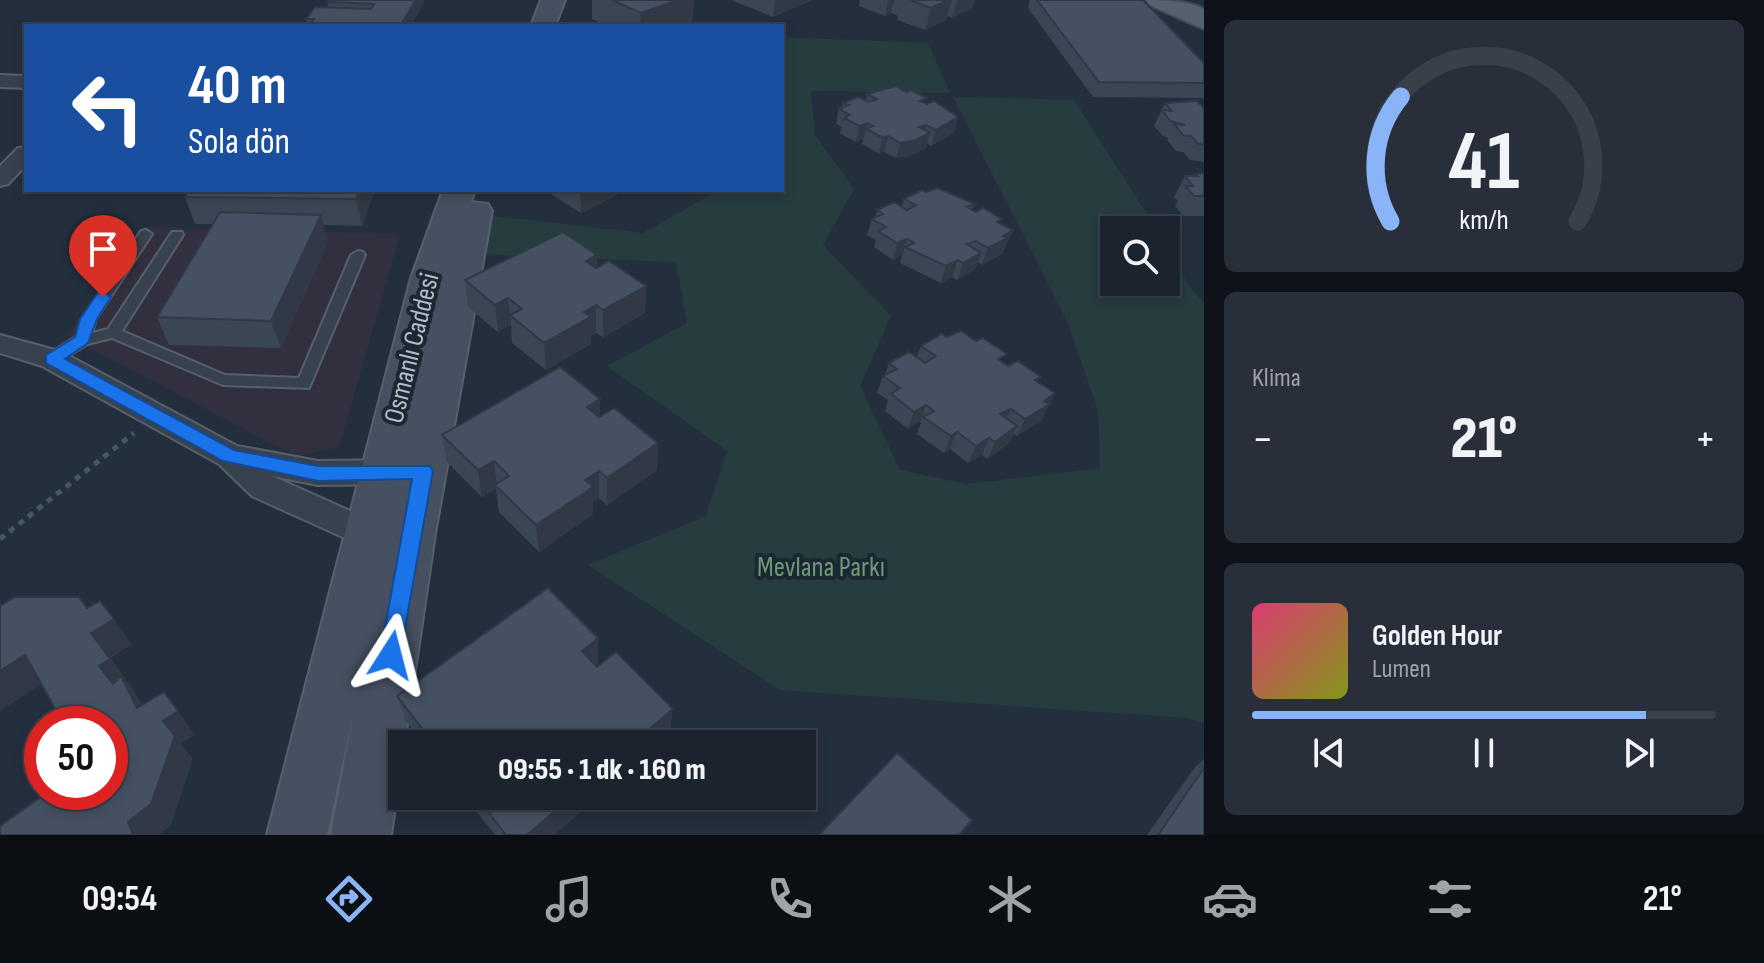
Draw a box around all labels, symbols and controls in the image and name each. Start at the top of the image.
text: 40 m [188,53,287,120]
icon: left [56,56,160,160]
text: 41 [1448,112,1520,212]
text: Sola dön [188,121,290,164]
text: km/h [1459,203,1509,238]
pin [69,215,137,297]
map controls [1100,216,1180,296]
button: search [1100,216,1180,296]
icon: arrive [81,227,125,271]
street label: Osmanlı Caddesi [377,270,447,426]
text: Klima [1252,363,1301,394]
text: 21° [1451,403,1517,475]
text: − [1252,413,1274,466]
text: + [1694,413,1716,466]
park label: Mevlana Parkı [757,551,885,584]
position arrow [349,613,433,697]
text: Golden Hour [1372,618,1502,654]
text: Lumen [1372,654,1431,685]
speed limit sign: 50 [24,706,128,810]
icon: previous [1307,731,1351,775]
icon: pause [1462,731,1506,775]
icon: next [1617,731,1661,775]
text: 09:55 · 1 dk · 160 m [498,752,706,788]
icon: directions [321,871,377,927]
icon: music [541,871,597,927]
icon: phone [762,871,818,927]
icon: climate [982,871,1038,927]
icon: car [1202,871,1258,927]
icon: filters [1422,871,1478,927]
text: 09:54 [82,878,157,921]
text: 21° [1643,878,1682,921]

